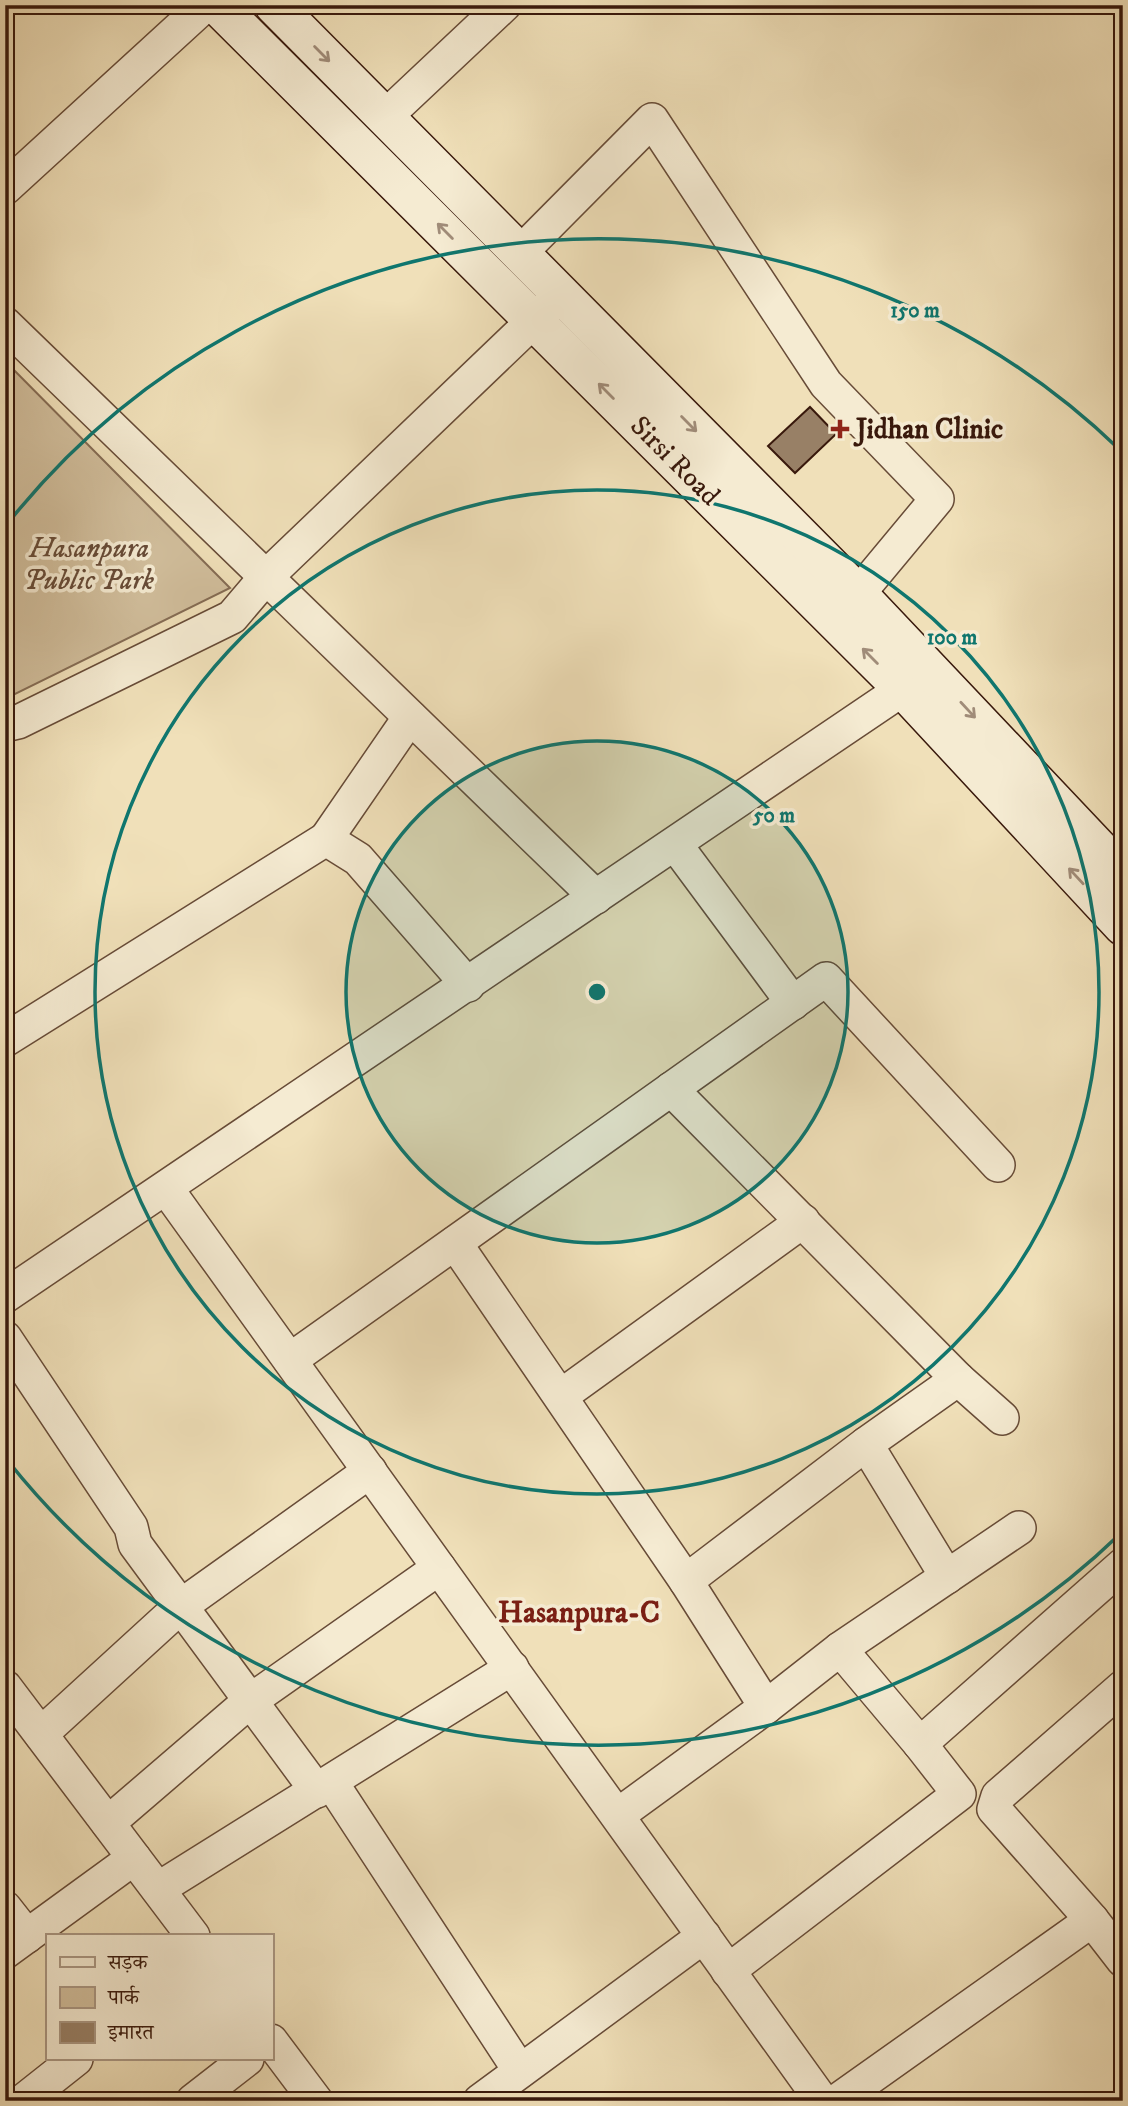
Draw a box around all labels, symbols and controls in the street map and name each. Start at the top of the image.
one-way arrow [313,45,330,62]
one-way arrow [436,222,453,239]
text: 150 m [890,298,940,324]
one-way arrow [597,383,614,400]
street label: Sirsi Road [623,409,727,513]
place label: Jidhan Clinic [853,412,1003,447]
one-way arrow [680,415,697,432]
marker: Jidhan Clinic [830,419,850,439]
park label: Hasanpura Public Park [24,531,154,598]
text: 100 m [927,625,977,651]
one-way arrow [862,648,879,665]
one-way arrow [959,701,976,718]
text: 50 m [752,803,795,829]
one-way arrow [1068,868,1085,885]
centre of rings [585,980,609,1004]
district label: Hasanpura-C [498,1595,660,1632]
legend [46,1934,273,2060]
text: सड़क [107,1950,148,1976]
text: पार्क [107,1985,140,2011]
text: इमारत [107,2020,155,2046]

